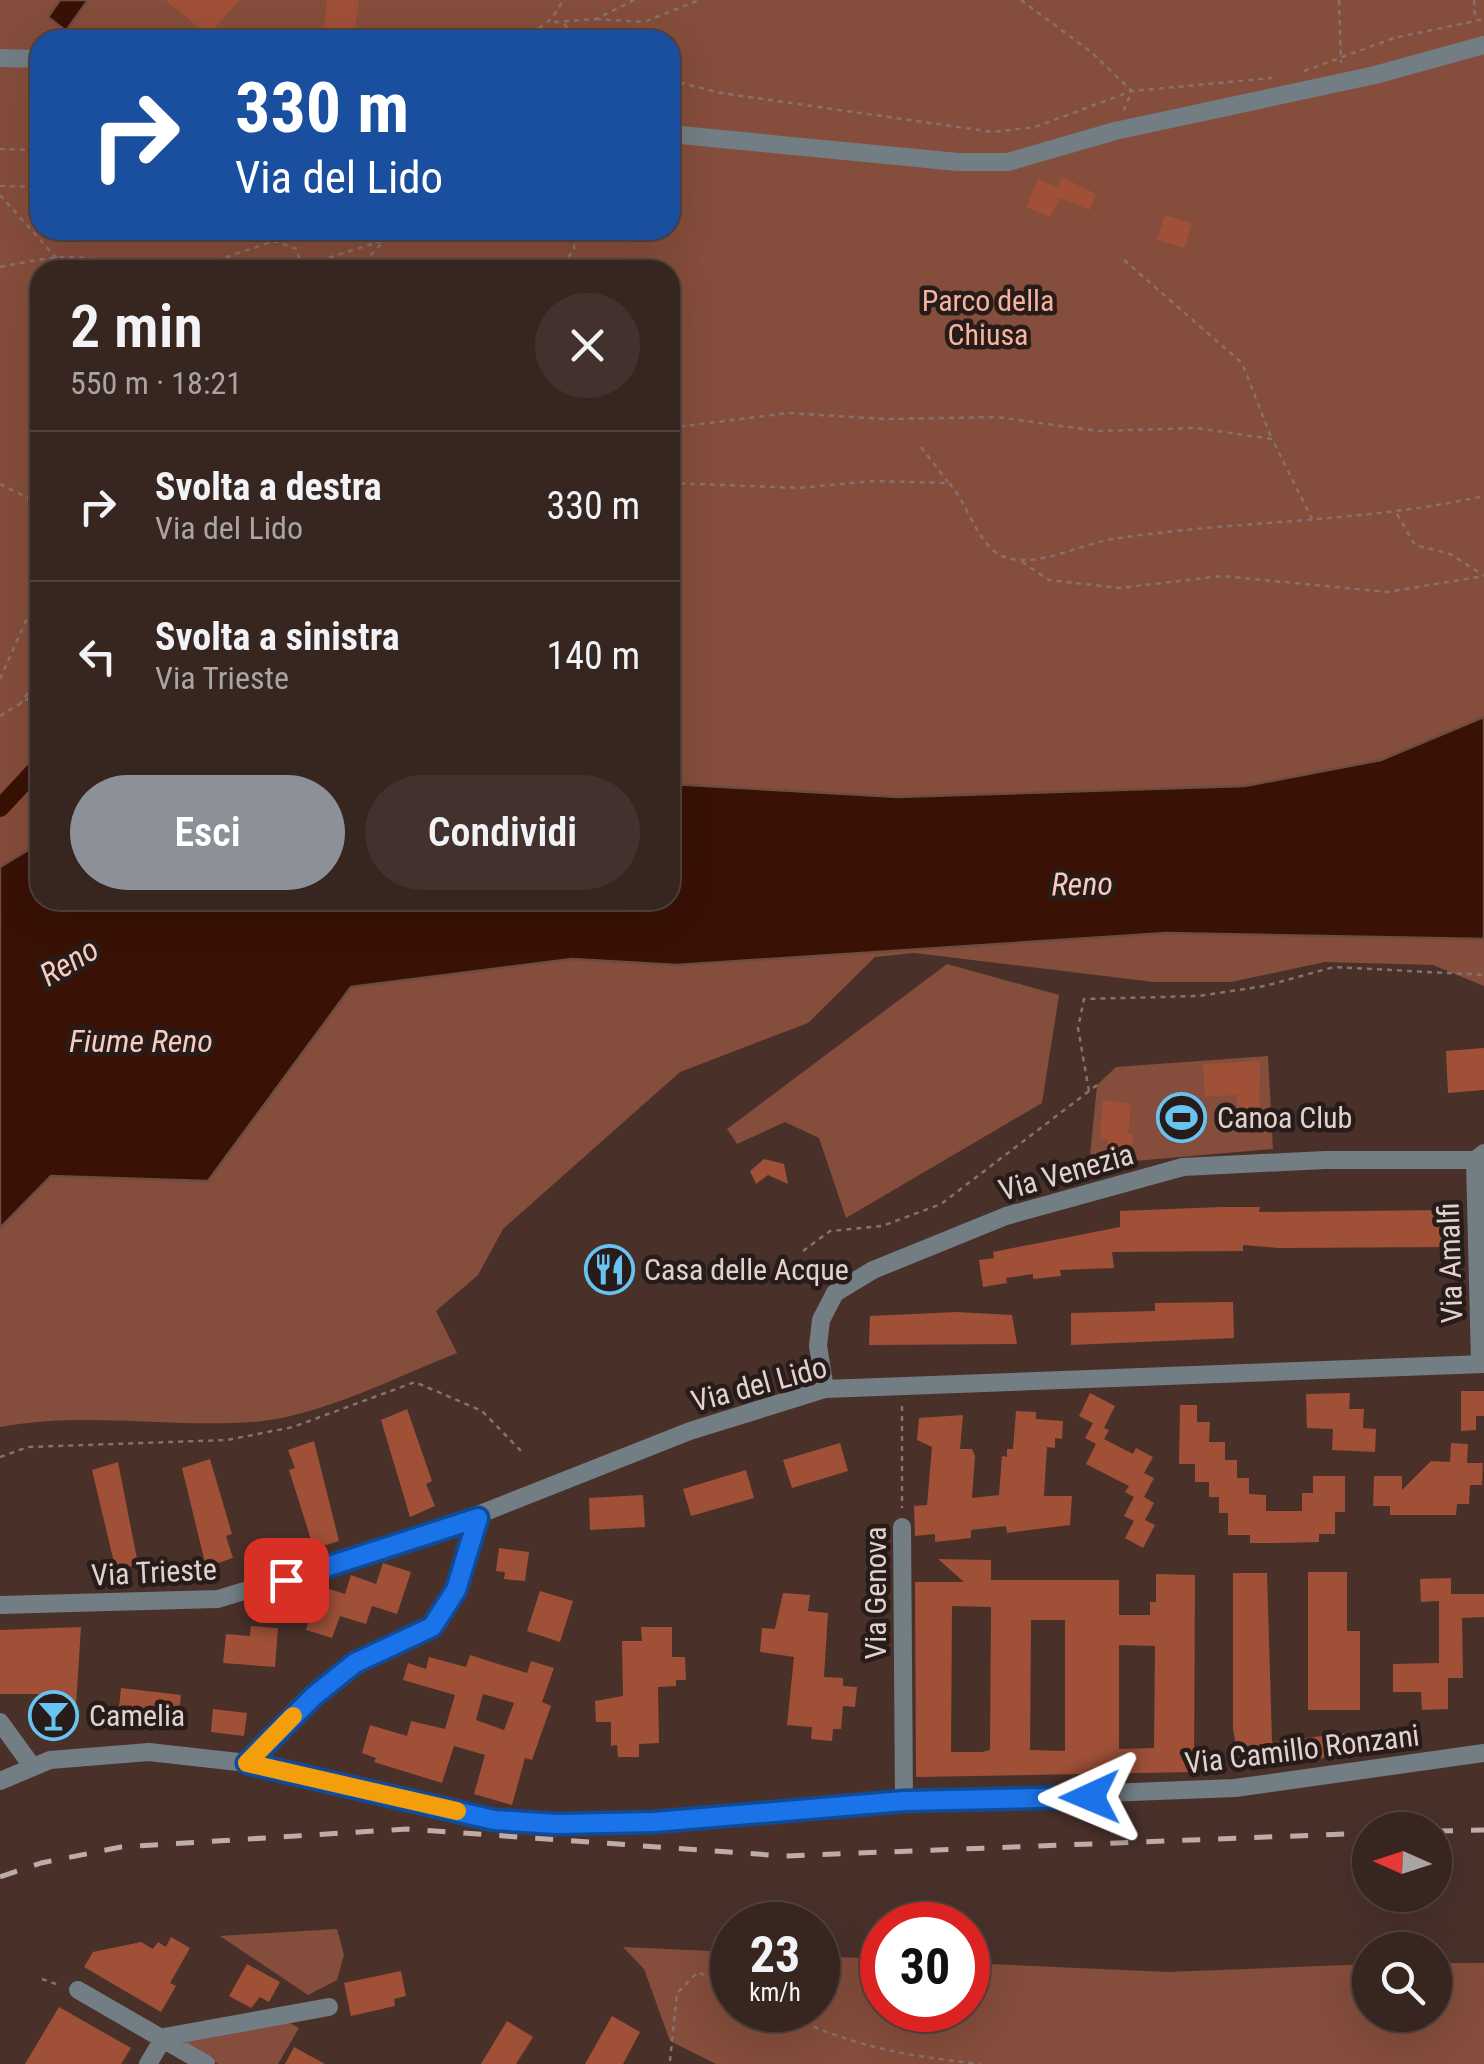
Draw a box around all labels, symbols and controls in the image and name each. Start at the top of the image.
text: 330 m [235,67,409,149]
icon: right [70,70,200,200]
text: Via del Lido [235,151,443,204]
park label: Parco della Chiusa [922,283,1054,352]
text: 2 min [70,291,203,362]
button: close [535,293,640,398]
text: 550 m · 18:21 [70,364,242,402]
text: Svolta a destra [155,465,382,509]
icon: right [70,479,125,534]
text: 330 m [546,484,640,528]
text: Via del Lido [155,509,303,547]
text: Svolta a sinistra [155,615,400,659]
icon: left [70,629,125,684]
text: 140 m [546,634,640,678]
text: Via Trieste [155,659,289,697]
button: Esci [70,775,345,890]
button: Condividi [365,775,640,890]
water label: Reno [1051,864,1113,904]
water label: Reno [33,930,105,994]
water label: Fiume Reno [69,1022,213,1060]
sports icon: Canoa Club [1156,1091,1208,1143]
place label: Canoa Club [1217,1100,1352,1135]
street label: Via Venezia [995,1136,1137,1208]
street label: Via Amalfi [1430,1202,1470,1324]
restaurant icon: Casa delle Acque [583,1243,635,1295]
place label: Casa delle Acque [644,1252,849,1287]
street label: Via del Lido [687,1349,831,1419]
street label: Via Genova [858,1526,893,1660]
pin [244,1538,329,1623]
street label: Via Trieste [90,1551,218,1593]
icon: arrive [259,1553,314,1608]
bar icon: Camelia [28,1689,80,1741]
place label: Camelia [89,1698,185,1733]
street label: Via Camillo Ronzani [1183,1717,1421,1781]
position arrow [1038,1745,1142,1849]
north arrow [1352,1812,1452,1912]
map controls [1352,1812,1452,2032]
speed limit sign: 30 [860,1902,990,2032]
text: 23 [750,1926,800,1984]
button: search [1352,1932,1452,2032]
text: km/h [749,1978,801,2007]

